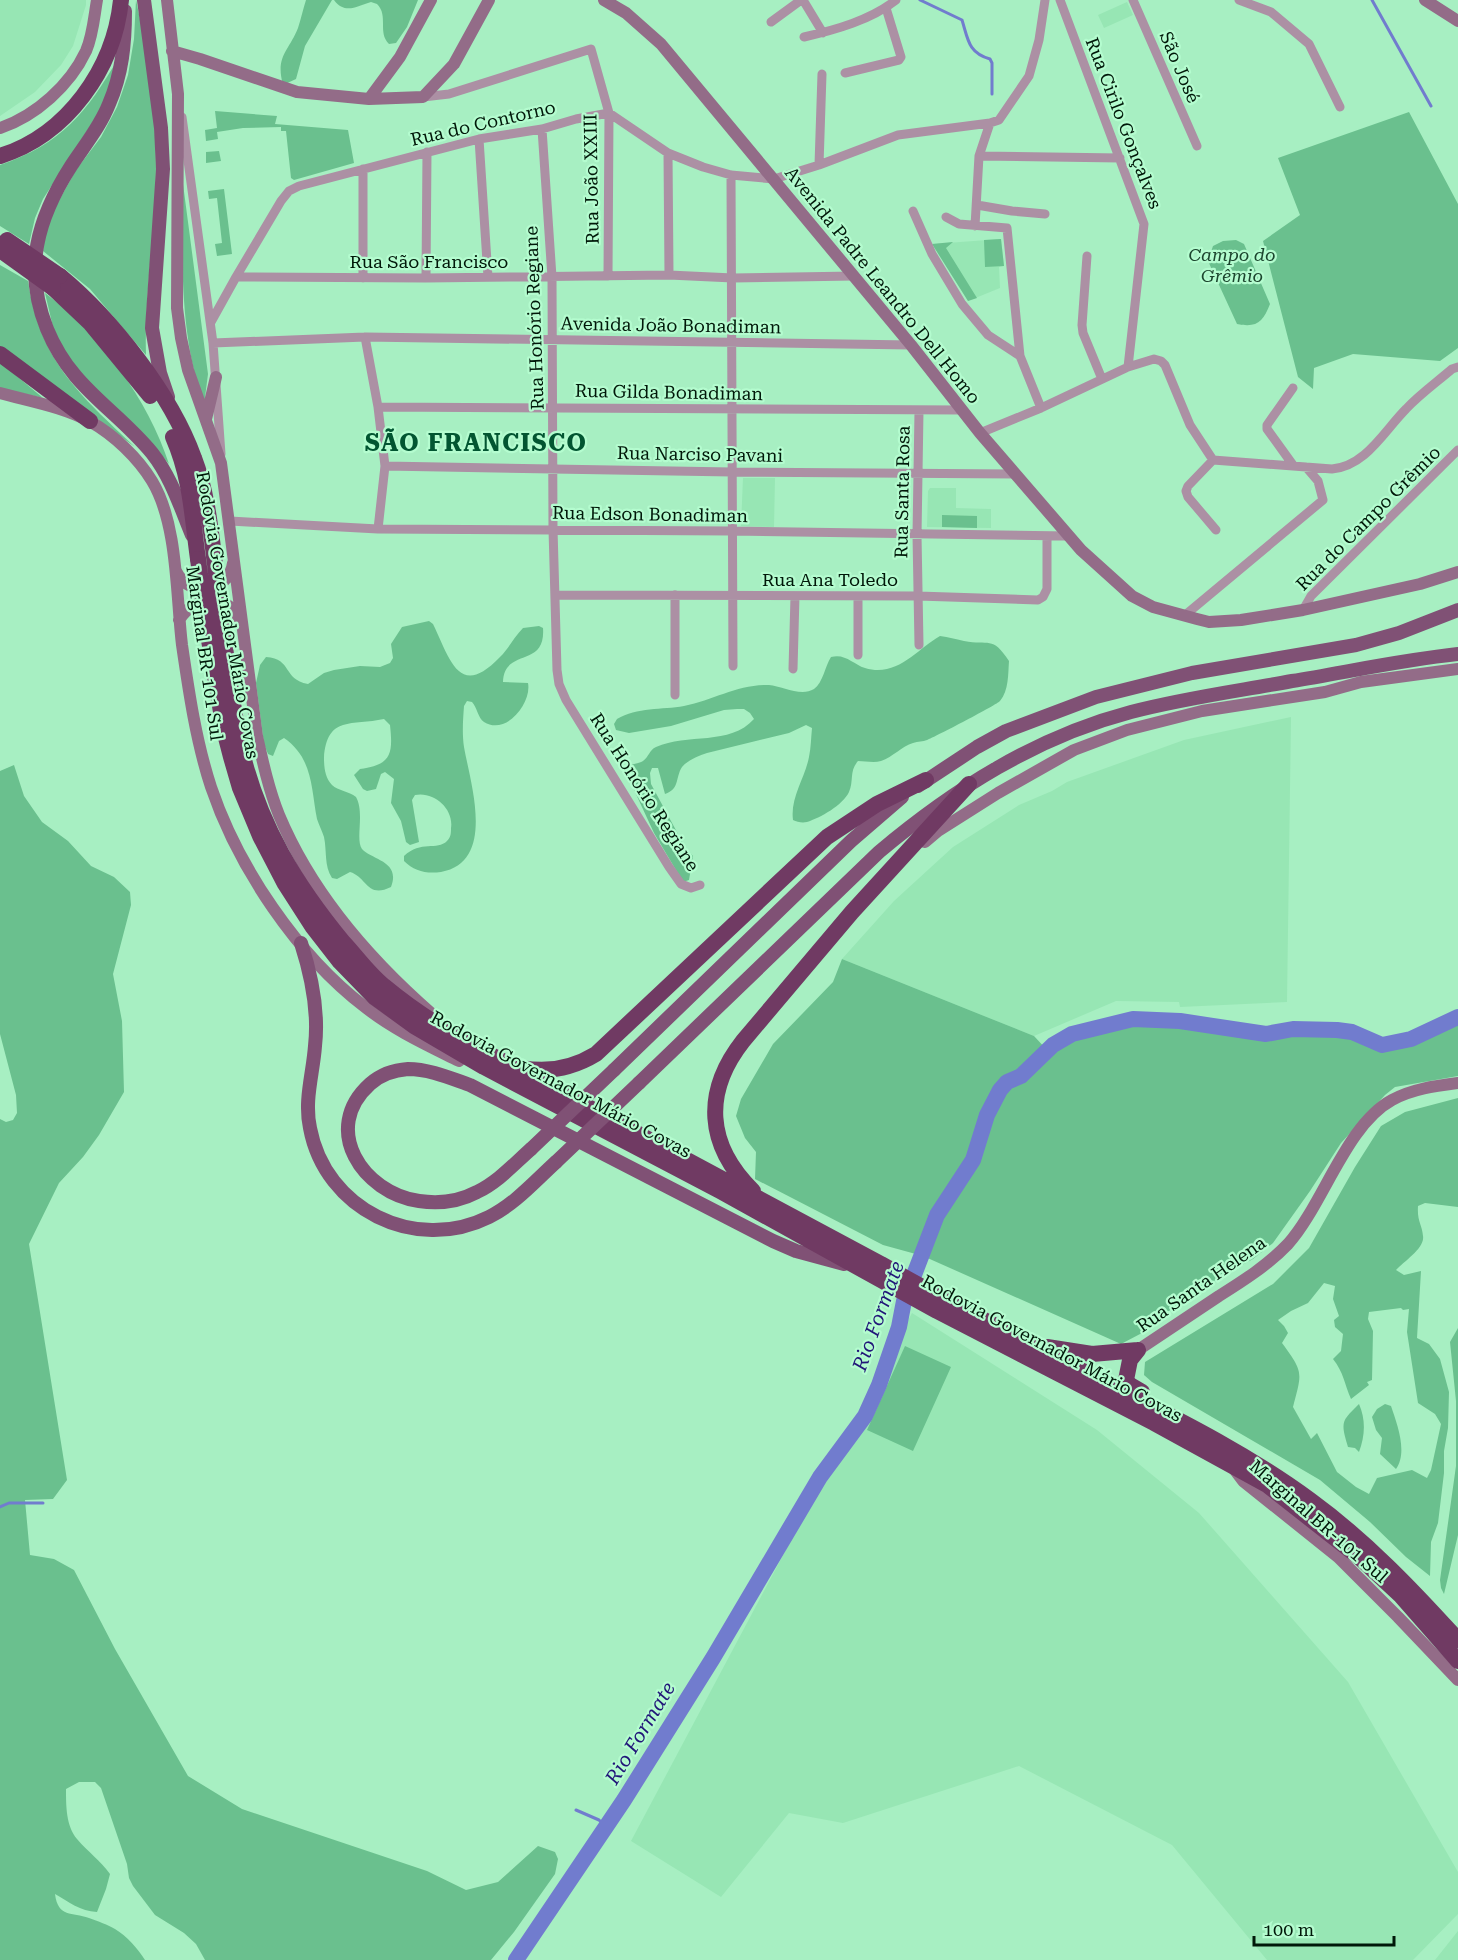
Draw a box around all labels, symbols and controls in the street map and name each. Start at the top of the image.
street label: São José [1156,28,1205,106]
street label: Rua Cirilo Gonçalves [1082,34,1166,212]
street label: Rua do Contorno [408,96,558,150]
street label: Rua João XXIII [579,114,603,244]
street label: Avenida Padre Leandro Dell Homo [781,162,985,408]
street label: Rua Honório Regiane [520,225,548,410]
park label: Campo do Grêmio [1188,244,1276,286]
street label: Rua São Francisco [350,251,508,272]
street label: Avenida João Bonadiman [561,313,782,337]
street label: Rua Gilda Bonadiman [575,380,764,404]
street label: Rua Santa Rosa [890,425,914,559]
district label: SÃO FRANCISCO [365,428,587,457]
street label: Rua do Campo Grêmio [1291,441,1445,595]
street label: Rua Narciso Pavani [617,442,784,466]
street label: Rodovia Governador Mário Covas [192,470,264,760]
street label: Rua Edson Bonadiman [552,502,749,526]
street label: Marginal BR-101 Sul [182,564,228,742]
street label: Rua Ana Toledo [762,569,898,590]
street label: Rua Honório Regiane [586,709,704,875]
street label: Rodovia Governador Mário Covas [427,1006,695,1162]
street label: Rua Santa Helena [1132,1231,1270,1336]
water label: Rio Formate [847,1258,909,1375]
street label: Rodovia Governador Mário Covas [918,1270,1186,1426]
street label: Marginal BR-101 Sul [1246,1455,1393,1587]
water label: Rio Formate [600,1677,680,1789]
scale bar [1254,1909,1394,1947]
text: 100 m [1263,1919,1314,1940]

